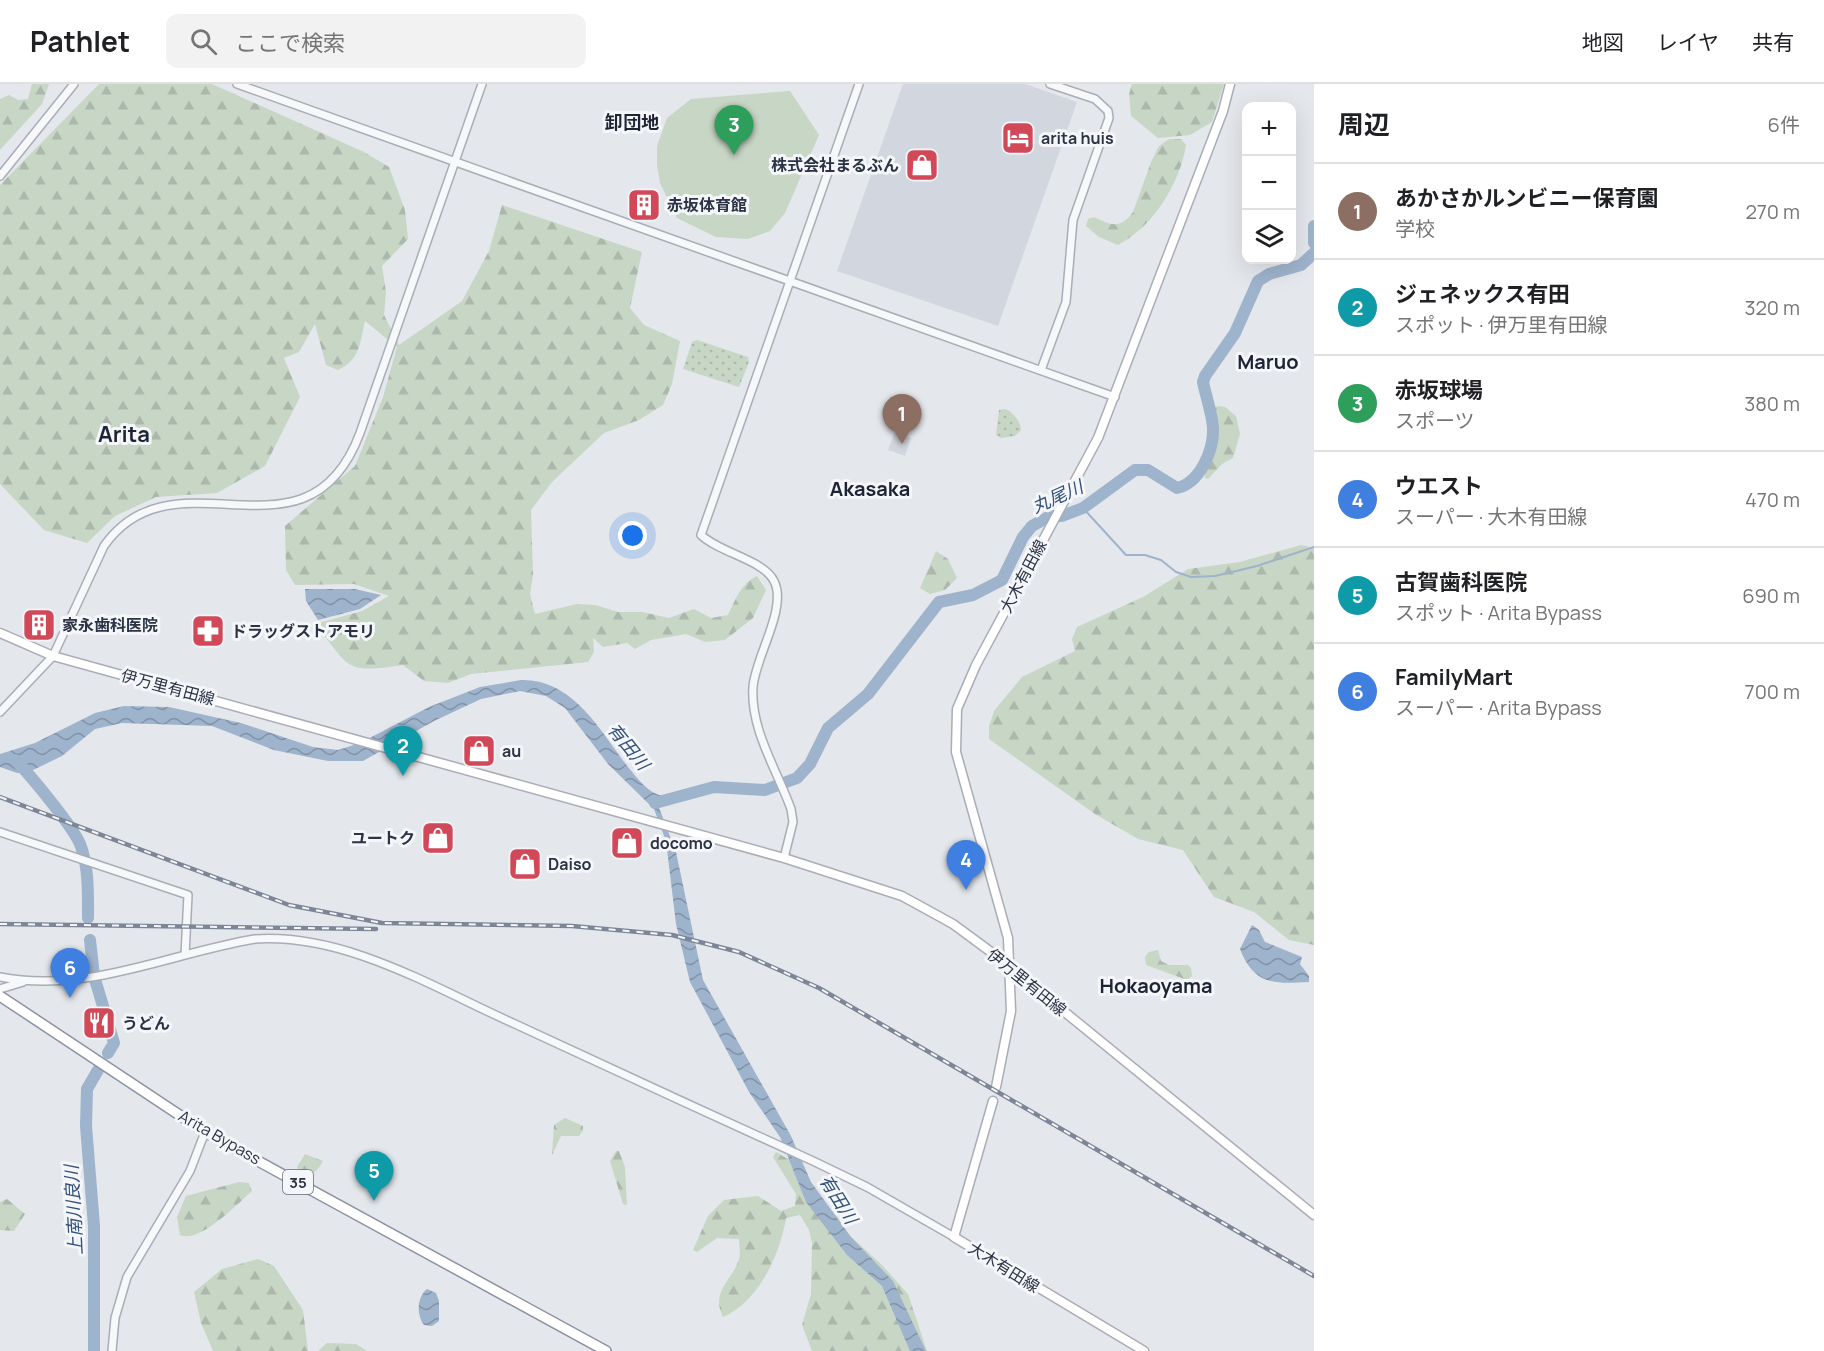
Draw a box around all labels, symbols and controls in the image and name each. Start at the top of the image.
search box [166,14,586,68]
text: Pathlet [30,22,130,60]
icon: search [187,25,220,58]
text: ここで検索 [235,28,345,58]
text: 地図 [1582,28,1624,56]
text: レイヤ [1657,28,1719,56]
text: 共有 [1752,28,1794,56]
map controls [1242,102,1296,264]
button: + [1242,102,1296,156]
pin: 3 [714,106,754,155]
text: 周辺 [1338,106,1390,142]
district label: 卸団地 [605,110,659,134]
text: 6件 [1768,111,1800,138]
hotel icon: arita huis [1000,120,1036,156]
place label: arita huis [1041,127,1114,149]
shop icon: 株式会社まるぶん [904,147,940,183]
place label: 株式会社まるぶん [771,154,899,176]
button: − [1242,156,1296,210]
text: あかさかルンビニー保育園 [1395,183,1659,213]
building icon: 赤坂体育館 [626,187,662,223]
place label: 赤坂体育館 [667,194,747,216]
text: 1 [1353,198,1362,225]
text: 270 m [1745,198,1800,225]
button: layers [1242,210,1296,264]
text: 学校 [1395,215,1435,242]
text: ジェネックス有田 [1395,279,1570,309]
text: 2 [1352,294,1363,321]
text: 320 m [1744,294,1800,321]
text: スポット · 伊万里有田線 [1395,311,1608,338]
district label: Maruo [1237,348,1299,375]
text: 赤坂球場 [1395,375,1483,405]
text: 3 [1352,390,1363,417]
text: 380 m [1744,390,1800,417]
pin: 1 [882,394,922,444]
text: スポーツ [1395,407,1475,434]
district label: Arita [98,419,150,449]
text: ウエスト [1395,471,1483,501]
water label: 丸尾川 [1027,473,1088,518]
district label: Akasaka [830,475,910,502]
text: 4 [1351,486,1364,513]
text: 470 m [1745,486,1800,513]
text: スーパー · 大木有田線 [1395,503,1587,530]
your location [618,521,647,550]
street label: 大木有田線 [995,536,1051,616]
text: 古賀歯科医院 [1395,567,1527,597]
text: 5 [1352,582,1363,609]
text: 690 m [1742,582,1800,609]
text: スポット · Arita Bypass [1395,599,1602,626]
building icon: 家永歯科医院 [21,607,57,643]
pharmacy icon: ドラッグストアモリ [190,613,226,649]
place label: 家永歯科医院 [62,614,158,636]
place label: ドラッグストアモリ [231,620,375,642]
text: FamilyMart [1395,662,1513,692]
street label: 伊万里有田線 [119,664,217,710]
text: 6 [1351,678,1364,705]
text: 700 m [1745,678,1800,705]
text: スーパー · Arita Bypass [1395,694,1602,721]
water label: 有田川 [603,717,657,776]
pin: 2 [384,726,422,776]
shop icon: au [461,733,497,769]
place label: au [502,740,521,762]
shop icon: ユートク [420,820,456,856]
shop icon: docomo [609,825,645,861]
place label: ユートク [351,827,415,849]
place label: docomo [650,832,713,854]
pin: 4 [946,840,986,890]
shop icon: Daiso [507,846,543,882]
place label: Daiso [548,853,592,875]
street label: 伊万里有田線 [983,943,1071,1021]
pin: 6 [50,948,90,998]
district label: Hokaoyama [1100,972,1212,999]
restaurant icon: うどん [81,1005,117,1041]
place label: うどん [122,1012,170,1034]
street label: Arita Bypass [175,1105,265,1169]
pin: 5 [354,1152,394,1201]
water label: 上南川良川 [59,1162,87,1256]
road number: 35 [283,1170,313,1194]
water label: 有田川 [815,1170,865,1230]
street label: 大木有田線 [964,1236,1044,1298]

